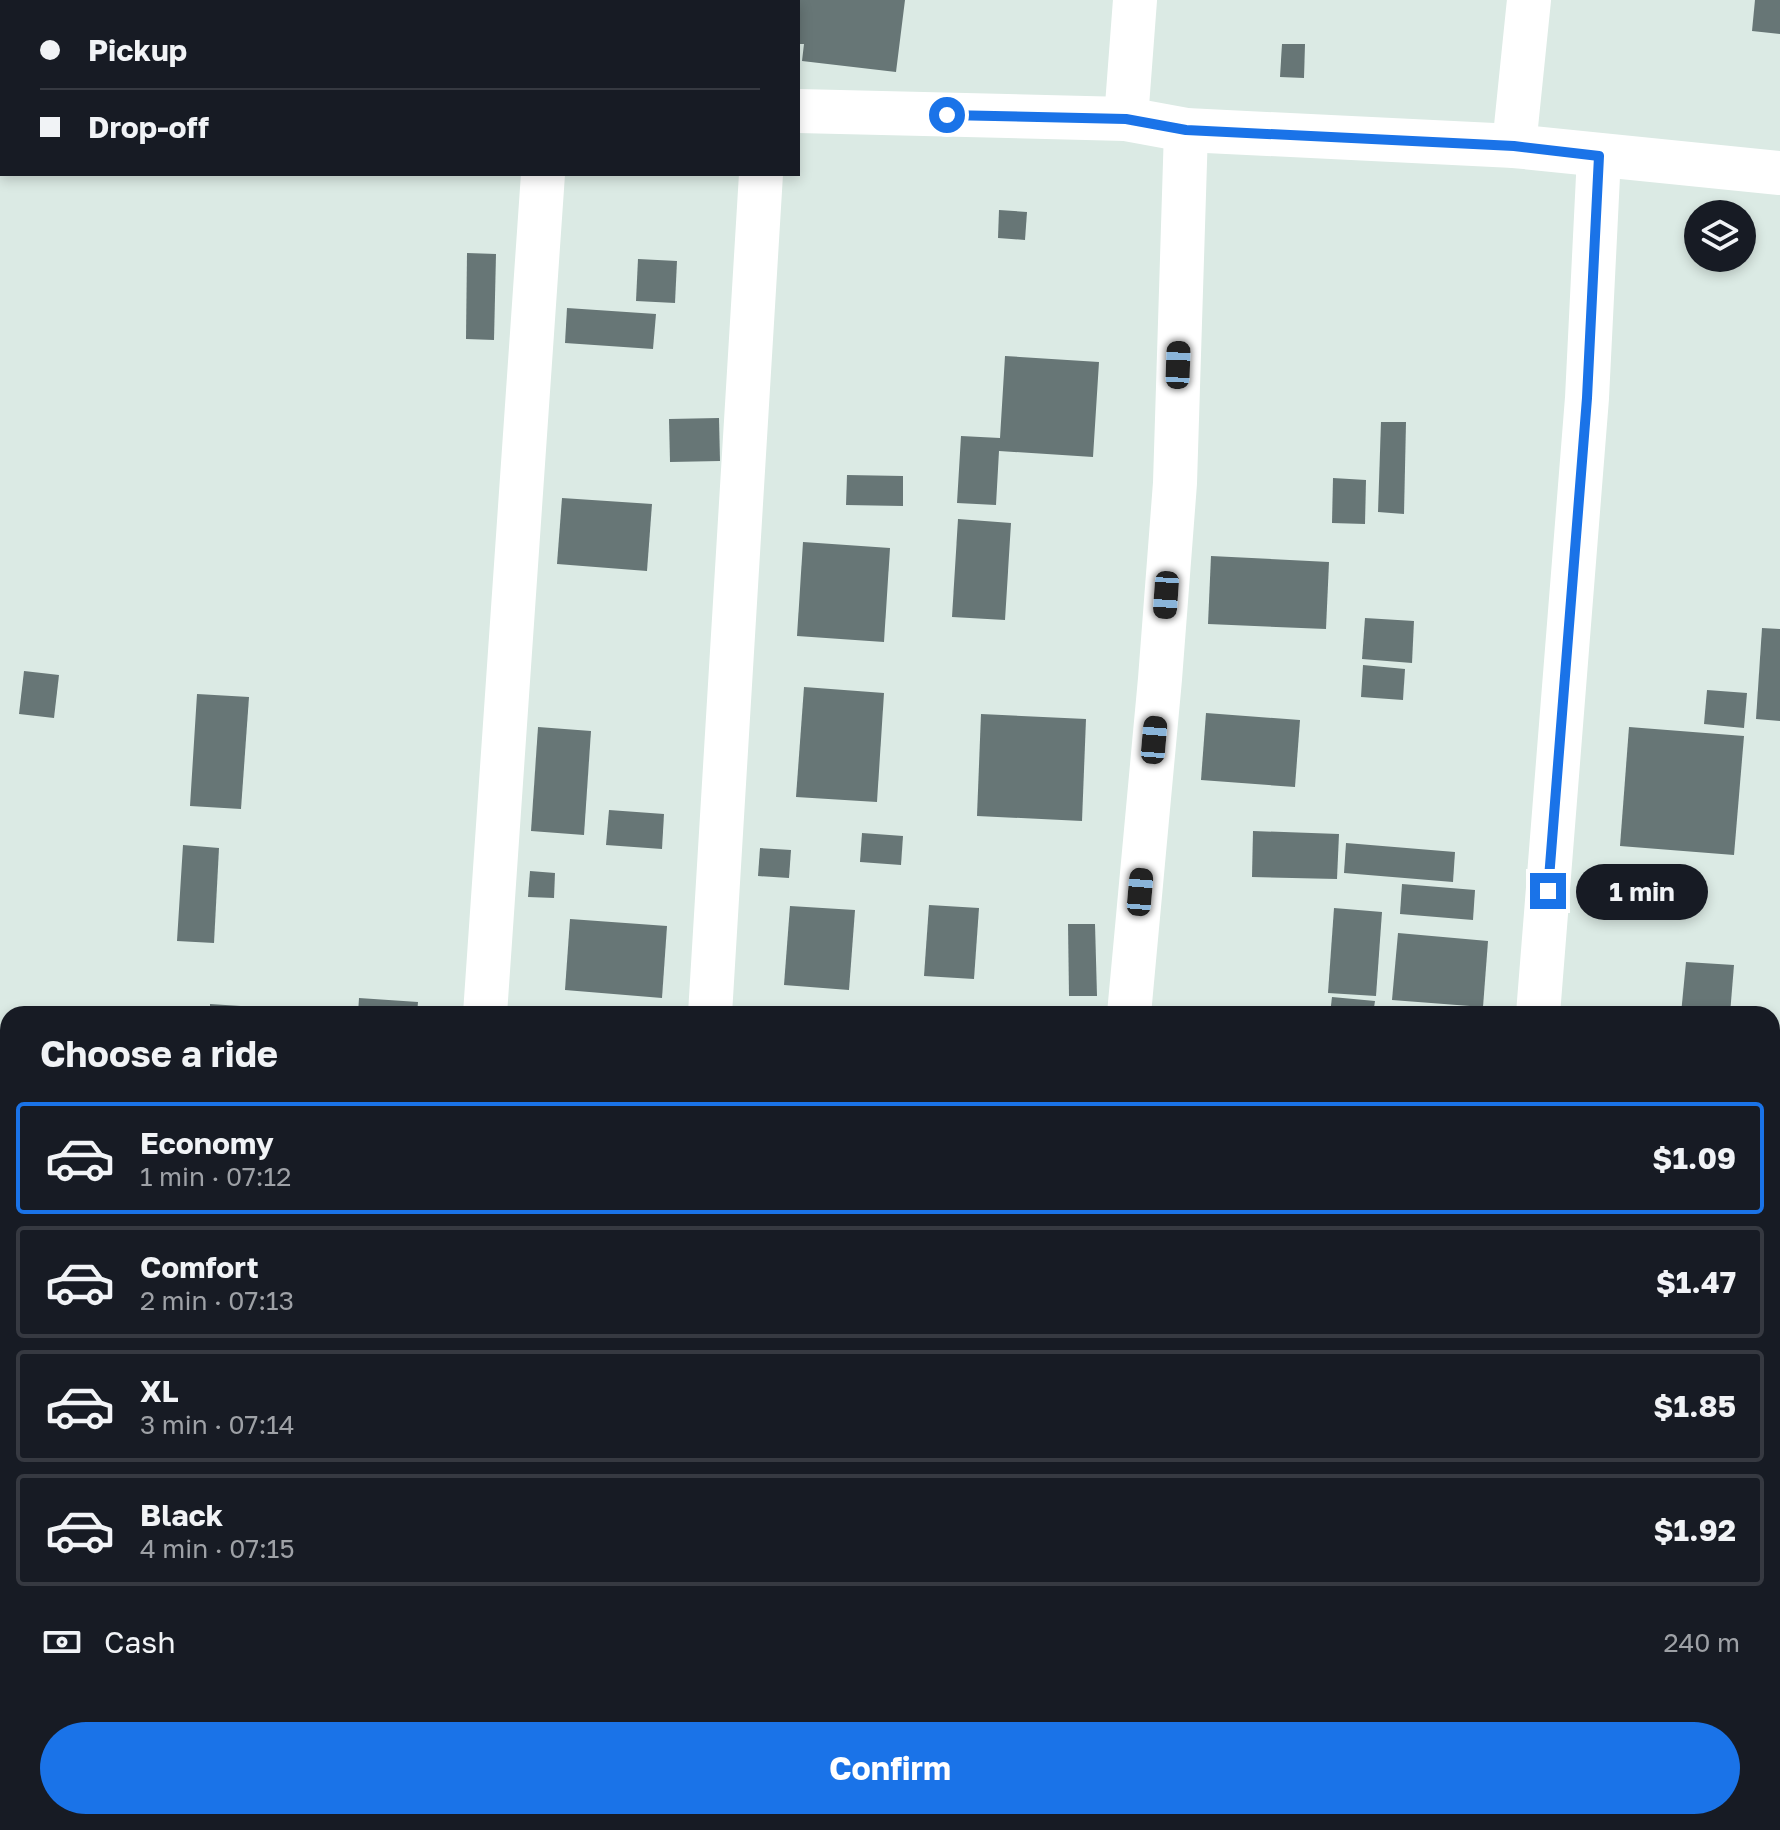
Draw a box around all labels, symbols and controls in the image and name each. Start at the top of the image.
text: Pickup [88,32,187,68]
route start [929,97,965,133]
text: Drop-off [88,109,209,145]
map controls [1684,200,1756,272]
button: layers [1684,200,1756,272]
car [1165,341,1191,389]
car [1152,570,1180,620]
car [1140,715,1168,765]
callout: 1 min [1576,863,1708,919]
car [1126,867,1154,917]
route end [1530,873,1566,909]
text: 1 min [1609,876,1675,907]
text: Choose a ride [40,1032,278,1075]
icon: car [44,1122,116,1194]
text: Economy [140,1125,274,1161]
text: $1.09 [1652,1140,1736,1176]
text: 1 min · 07:12 [140,1161,291,1192]
icon: car [44,1246,116,1318]
text: Comfort [140,1249,259,1285]
text: $1.47 [1656,1264,1736,1300]
text: 2 min · 07:13 [140,1285,294,1316]
icon: car [44,1370,116,1442]
text: XL [140,1373,179,1409]
text: $1.85 [1653,1388,1736,1424]
text: 3 min · 07:14 [140,1409,295,1440]
icon: car [44,1494,116,1566]
text: Black [140,1497,223,1533]
text: $1.92 [1654,1512,1736,1548]
text: 4 min · 07:15 [140,1533,295,1564]
icon: cash [40,1620,84,1664]
text: Cash [104,1624,176,1660]
text: 240 m [1663,1627,1740,1658]
button: Confirm [40,1722,1740,1814]

